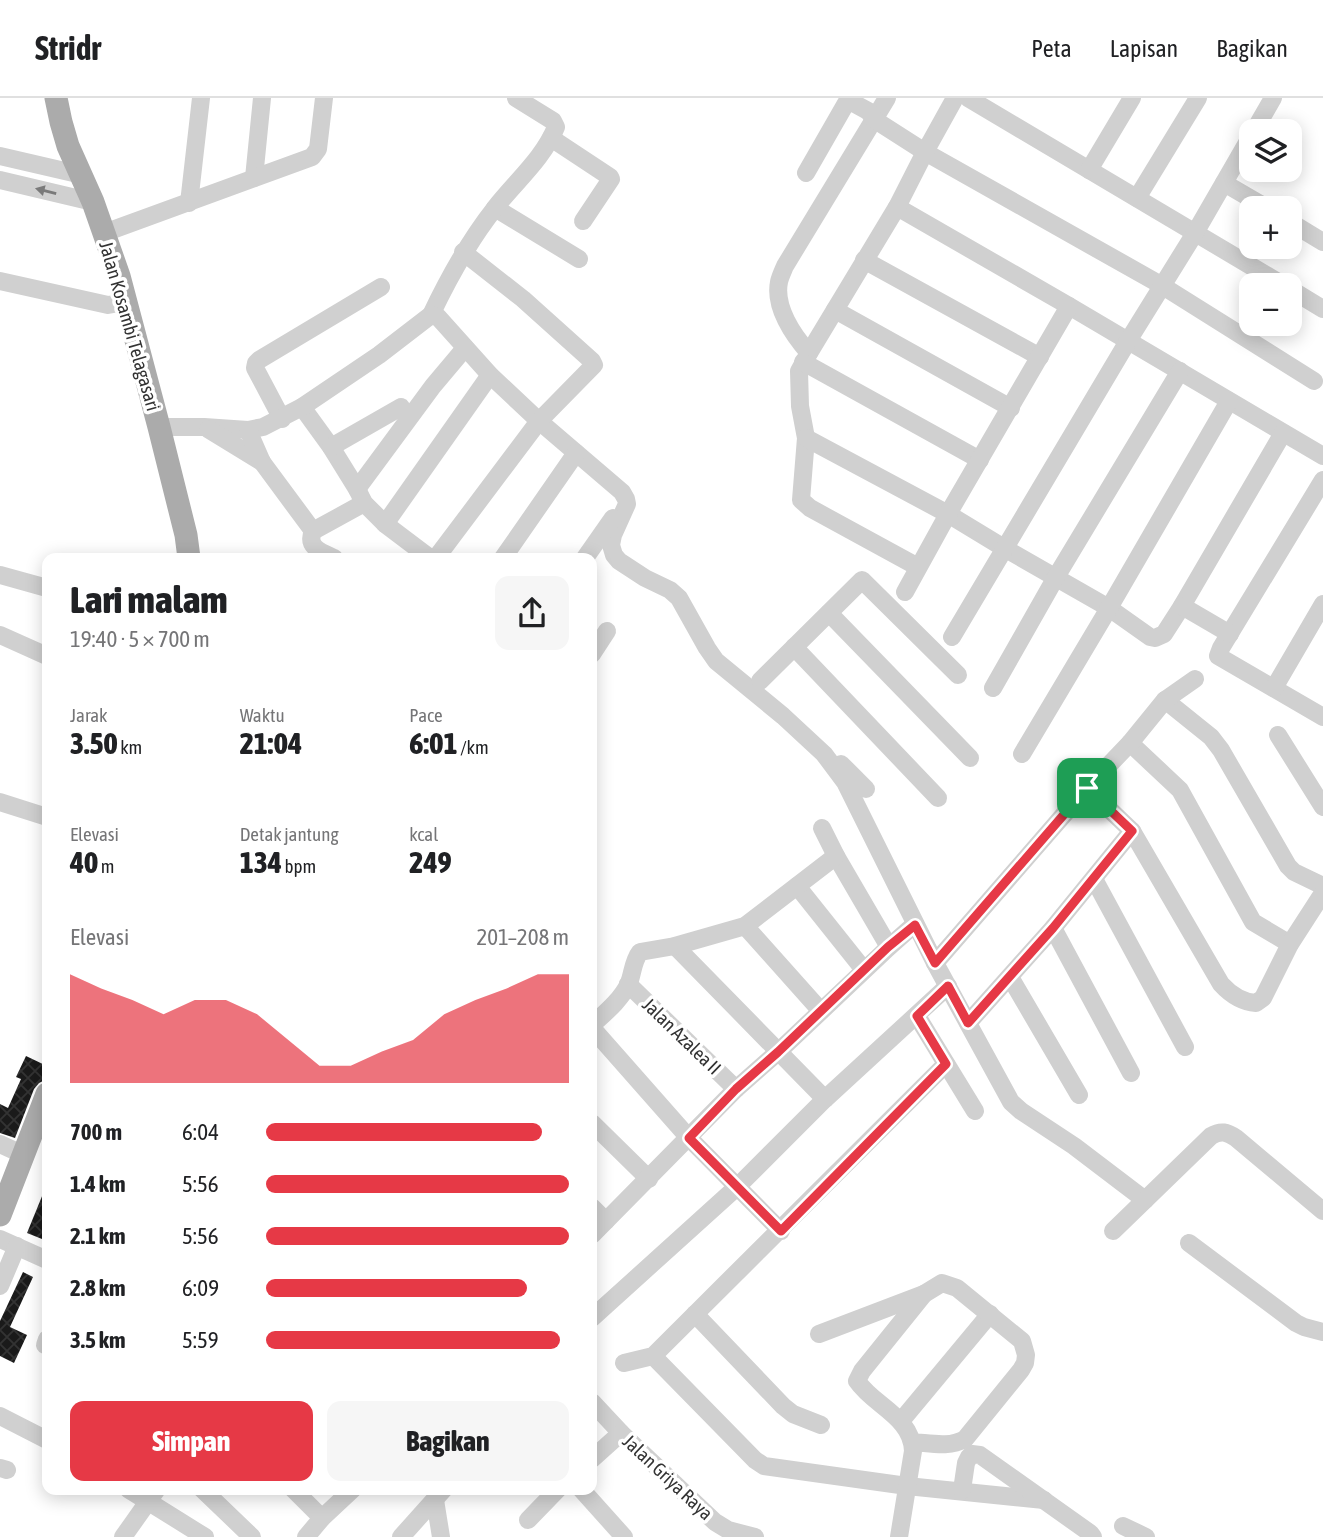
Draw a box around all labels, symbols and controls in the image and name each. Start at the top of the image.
text: Stridr [35,29,101,67]
text: Peta [1031,35,1072,62]
text: Lapisan [1110,35,1178,62]
text: Bagikan [1216,35,1288,62]
map controls [1239,119,1302,336]
button: layers [1239,119,1302,182]
one-way arrow [35,185,57,196]
button: + [1239,196,1302,259]
street label: Jalan Kosambi Telagasari [95,239,165,413]
button: − [1239,273,1302,336]
button: share [495,576,569,650]
text: Lari malam [70,578,228,621]
text: 19:40 · 5 × 700 m [70,626,210,652]
text: Jarak [70,704,107,726]
text: Waktu [240,704,285,726]
text: Pace [409,704,443,726]
text: 3.50 [70,726,118,760]
text: 21:04 [240,726,302,760]
text: 6:01 [409,726,458,760]
text: km [118,736,142,758]
text: /km [458,736,489,758]
pin [1057,758,1117,818]
icon: arrive [1068,769,1106,807]
text: Elevasi [70,823,119,845]
text: Detak jantung [240,823,339,845]
text: kcal [409,823,438,845]
text: 40 [70,845,98,879]
text: 134 [240,845,282,879]
text: 249 [409,845,452,879]
text: m [98,855,115,877]
text: bpm [282,855,316,877]
text: Elevasi [70,924,129,950]
text: 201–208 m [476,924,569,950]
street label: Jalan Azalea II [638,993,726,1079]
text: 700 m [70,1119,122,1145]
text: 6:04 [182,1119,219,1145]
text: 1.4 km [70,1171,126,1197]
text: 5:56 [182,1171,219,1197]
text: 2.1 km [70,1223,126,1249]
text: 5:56 [182,1223,219,1249]
text: 2.8 km [70,1275,126,1301]
text: 6:09 [182,1275,219,1301]
text: 3.5 km [70,1327,126,1353]
text: 5:59 [182,1327,219,1353]
button: Simpan [70,1401,313,1481]
button: Bagikan [327,1401,569,1481]
street label: Jalan Griya Raya [619,1430,717,1524]

